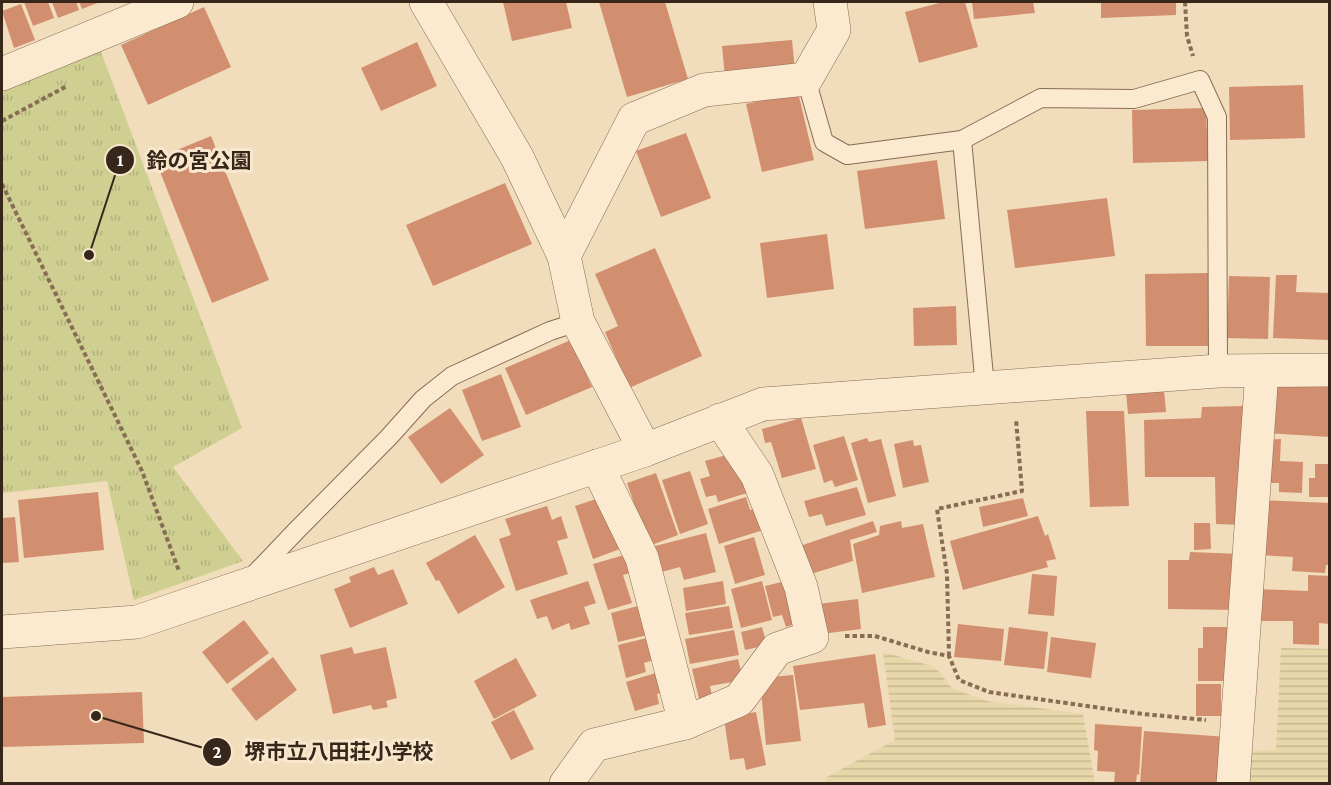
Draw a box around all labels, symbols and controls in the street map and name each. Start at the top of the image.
callout: 鈴の宮公園 [105,141,264,180]
text: 鈴の宮公園 [147,149,252,173]
text: 1 [117,150,124,170]
callout: 堺市立八田荘小学校 [202,732,445,771]
text: 堺市立八田荘小学校 [245,740,434,764]
text: 2 [212,742,222,762]

